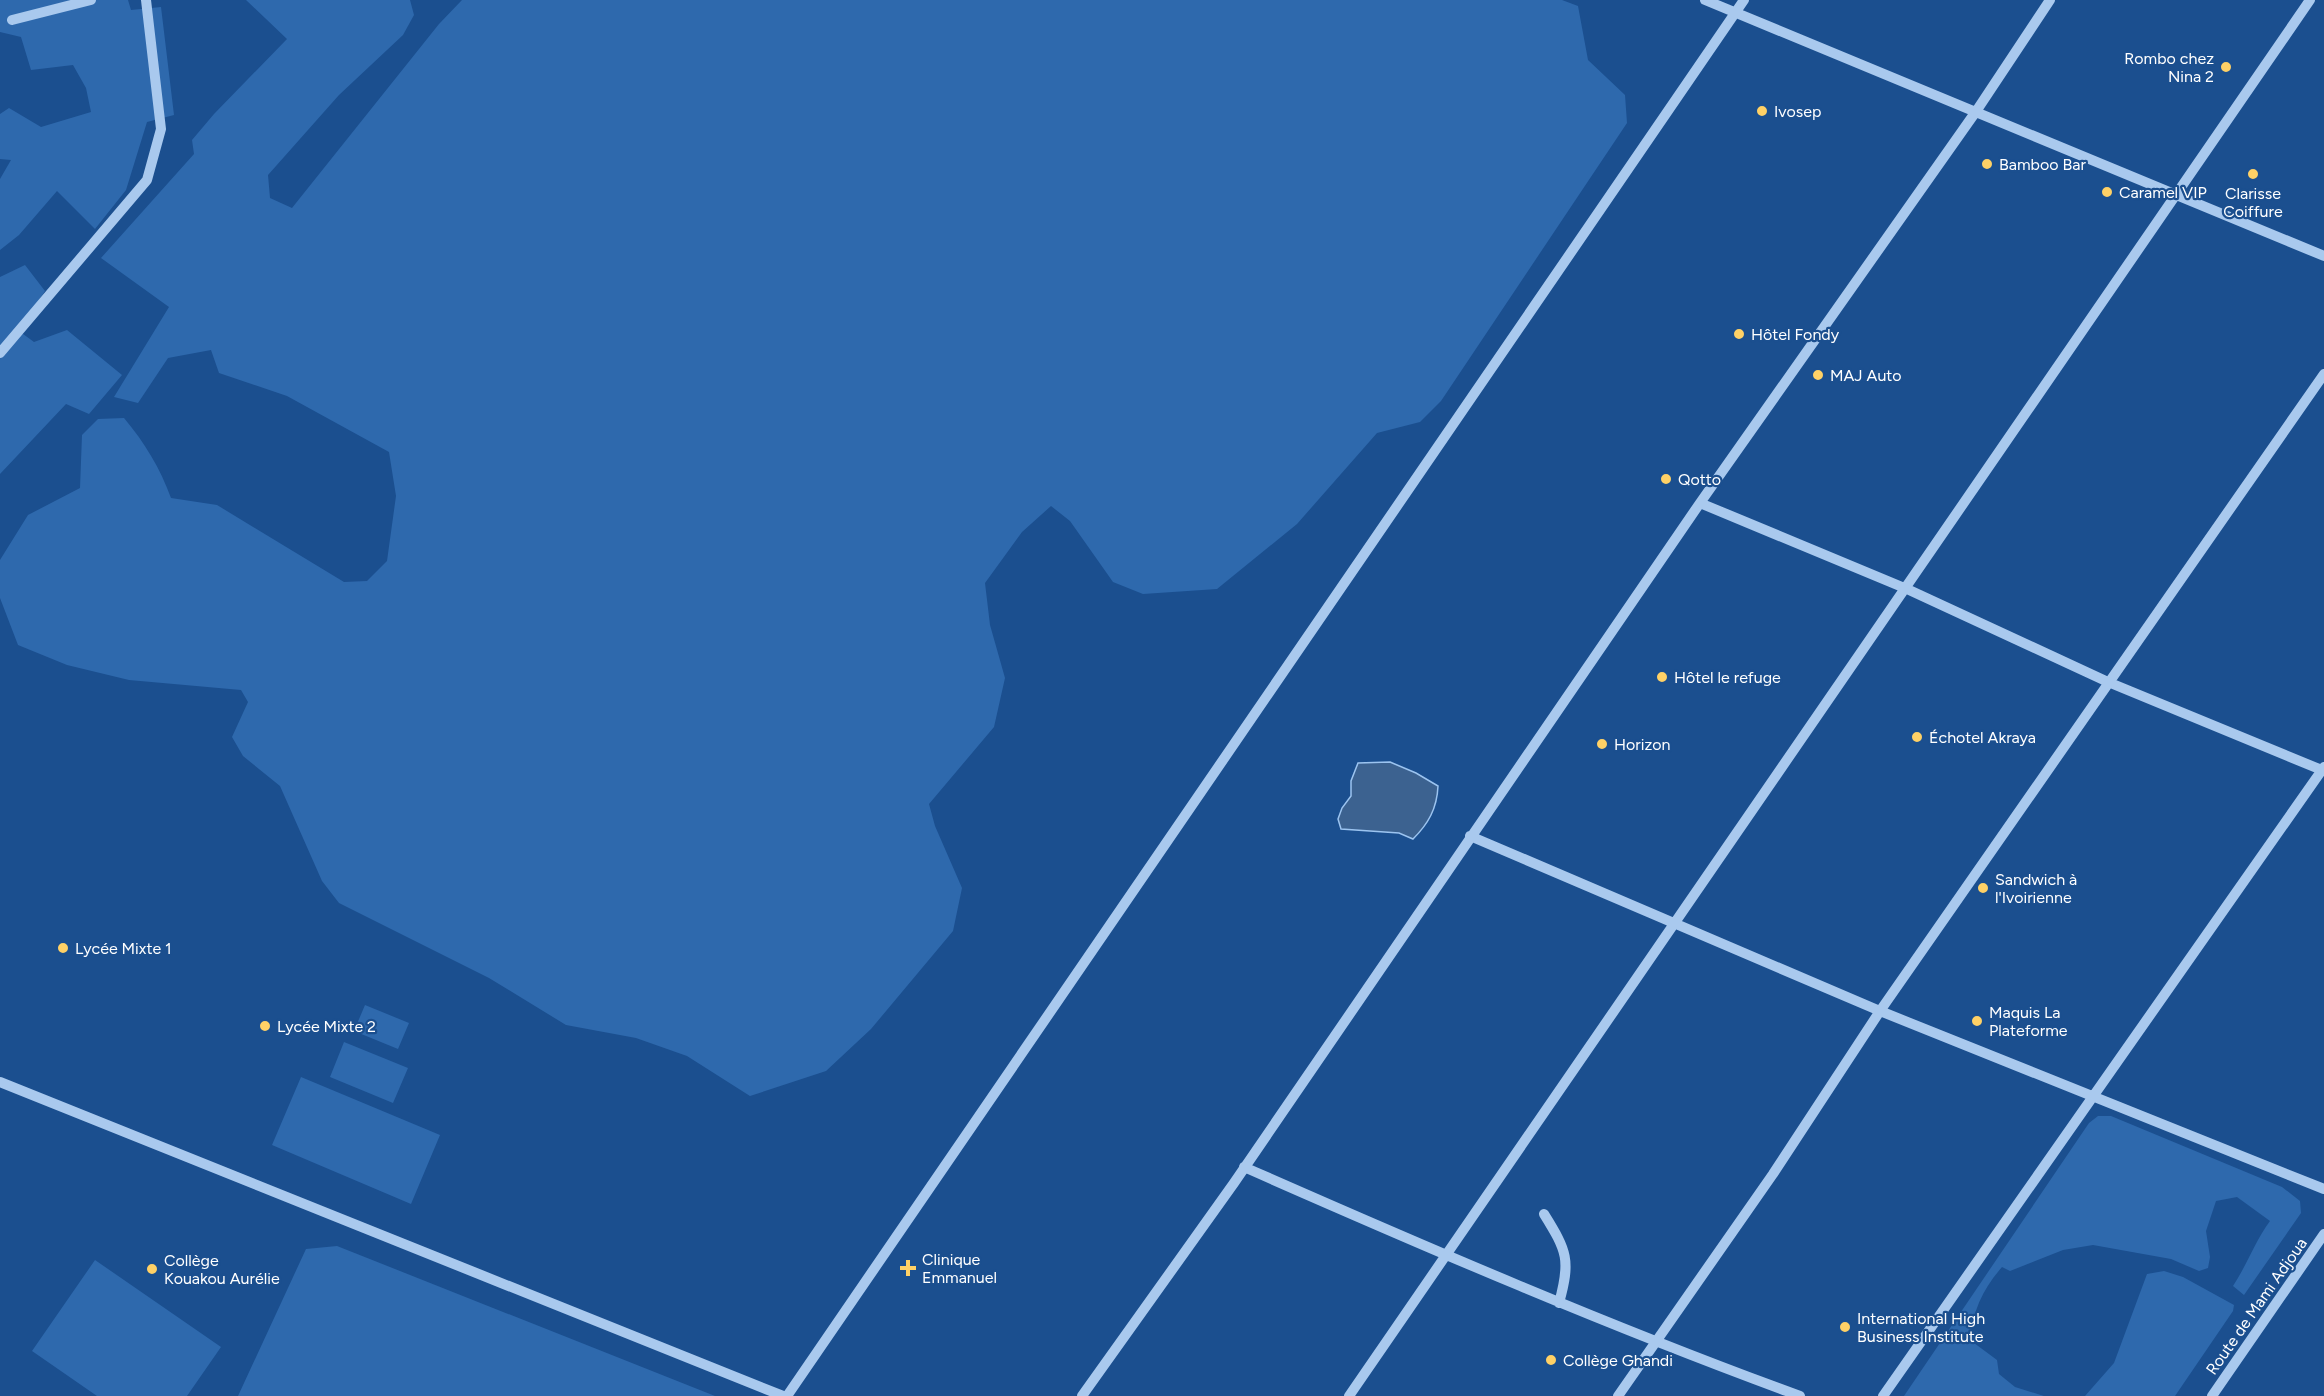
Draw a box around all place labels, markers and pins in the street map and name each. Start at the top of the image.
place label: Rombo chez Nina 2 [2124,49,2214,86]
marker: Rombo chez Nina 2 [2219,60,2233,74]
place label: Ivosep [1774,102,1821,121]
marker: Ivosep [1755,104,1769,118]
place label: Bamboo Bar [1999,155,2086,174]
marker: Bamboo Bar [1980,157,1994,171]
marker: Clarisse Coiffure [2246,167,2260,181]
place label: Caramel VIP [2119,183,2207,202]
place label: Clarisse Coiffure [2223,184,2283,221]
marker: Caramel VIP [2100,185,2114,199]
place label: Hôtel Fondy [1751,325,1840,344]
marker: Hôtel Fondy [1732,327,1746,341]
place label: MAJ Auto [1830,366,1902,385]
marker: MAJ Auto [1811,368,1825,382]
place label: Qotto [1678,470,1721,489]
marker: Qotto [1659,472,1673,486]
place label: Hôtel le refuge [1674,668,1781,687]
marker: Hôtel le refuge [1655,670,1669,684]
place label: Échotel Akraya [1929,728,2036,747]
marker: Échotel Akraya [1910,730,1924,744]
place label: Horizon [1614,735,1671,754]
marker: Horizon [1595,737,1609,751]
place label: Sandwich à l'Ivoirienne [1995,870,2077,907]
marker: Sandwich à l'Ivoirienne [1976,881,1990,895]
place label: Lycée Mixte 1 [75,939,172,958]
marker: Lycée Mixte 1 [56,941,70,955]
place label: Maquis La Plateforme [1989,1003,2068,1040]
marker: Maquis La Plateforme [1970,1014,1984,1028]
place label: Lycée Mixte 2 [277,1017,376,1036]
marker: Lycée Mixte 2 [258,1019,272,1033]
place label: Clinique Emmanuel [922,1250,997,1287]
place label: Collège Kouakou Aurélie [164,1251,280,1288]
marker: Clinique Emmanuel [899,1259,917,1277]
marker: Collège Kouakou Aurélie [145,1262,159,1276]
place label: International High Business Institute [1857,1309,1985,1346]
marker: International High Business Institute [1838,1320,1852,1334]
place label: Collège Ghandi [1563,1351,1673,1370]
marker: Collège Ghandi [1544,1353,1558,1367]

